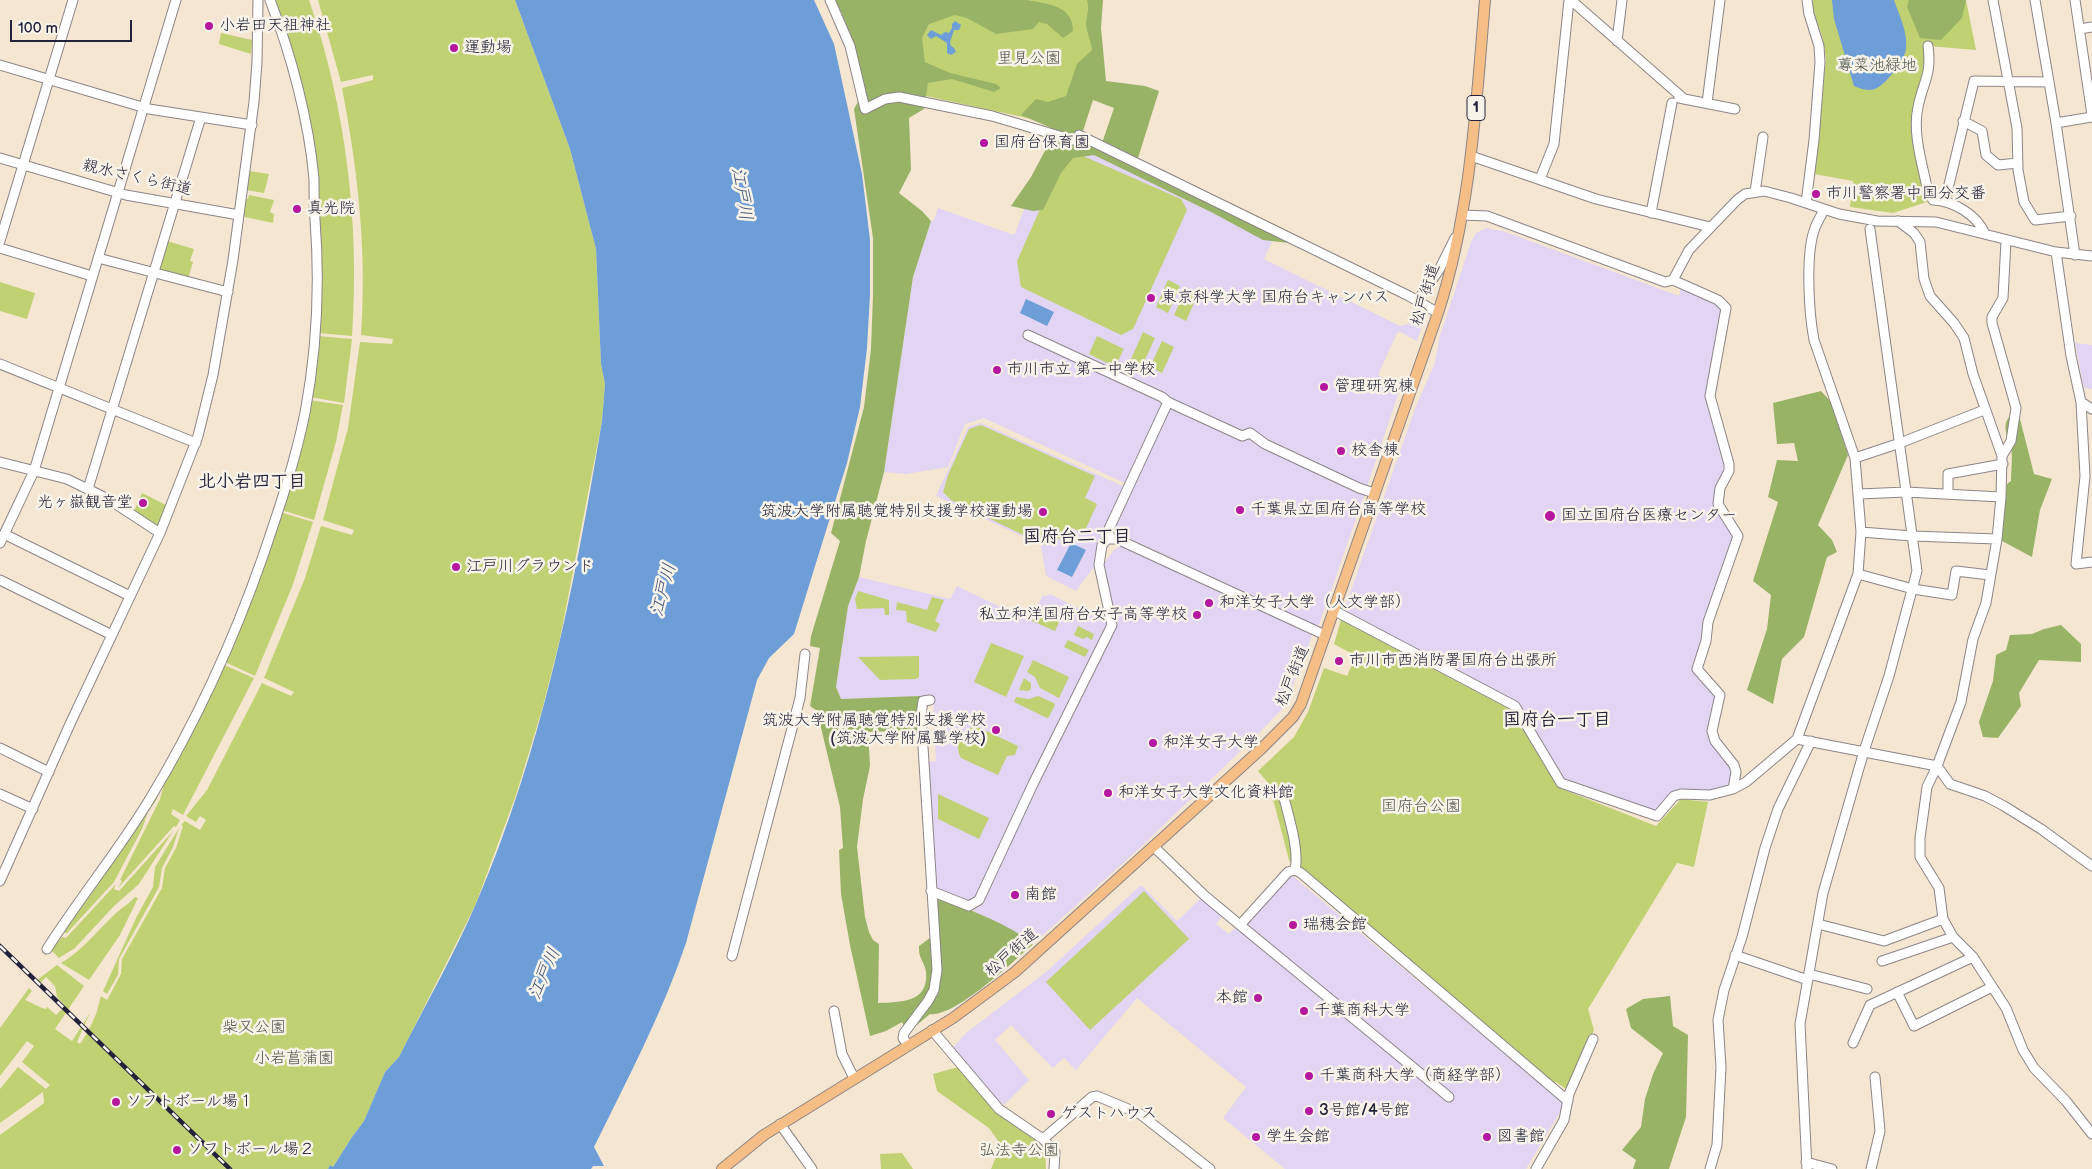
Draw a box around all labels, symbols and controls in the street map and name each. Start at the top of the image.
scale bar [12,10,135,42]
place label: 小岩田天祖神社 [219,16,331,36]
text: 100 m [18,19,58,38]
marker: 小岩田天祖神社 [203,20,215,32]
place label: 運動場 [464,38,512,58]
marker: 運動場 [448,42,460,54]
park label: 里見公園 [997,49,1061,69]
park label: 蓴菜池緑地 [1837,56,1917,76]
road number: 1 [1467,96,1485,120]
place label: 国府台保育園 [994,133,1090,153]
marker: 国府台保育園 [978,137,990,149]
street label: 親水さくら街道 [80,156,194,200]
water label: 江戸川 [726,166,756,222]
place label: 市川警察署中国分交番 [1826,184,1986,204]
marker: 市川警察署中国分交番 [1810,188,1822,200]
place label: 真光院 [307,199,355,219]
marker: 真光院 [291,203,303,215]
street label: 松戸街道 [1407,262,1445,328]
place label: 東京科学大学 国府台キャンパス [1161,288,1389,308]
marker: 東京科学大学 国府台キャンパス [1145,292,1157,304]
place label: 市川市立 第一中学校 [1007,360,1155,380]
marker: 市川市立 第一中学校 [991,364,1003,376]
place label: 管理研究棟 [1334,377,1414,397]
marker: 管理研究棟 [1318,381,1330,393]
place label: 校舎棟 [1351,441,1399,461]
marker: 校舎棟 [1335,445,1347,457]
district label: 北小岩四丁目 [198,471,306,493]
place label: 光ヶ嶽観音堂 [37,493,133,513]
marker: 光ヶ嶽観音堂 [137,497,149,509]
place label: 千葉県立国府台高等学校 [1250,500,1426,520]
place label: 筑波大学附属聴覚特別支援学校運動場 [761,502,1033,522]
marker: 千葉県立国府台高等学校 [1234,504,1246,516]
marker: 筑波大学附属聴覚特別支援学校運動場 [1037,506,1049,518]
place label: 国立国府台医療センター [1561,506,1737,526]
marker: 国立国府台医療センター [1543,509,1557,523]
district label: 国府台二丁目 [1023,526,1131,548]
place label: 江戸川グラウンド [466,557,594,577]
marker: 江戸川グラウンド [450,561,462,573]
water label: 江戸川 [647,561,681,619]
place label: 和洋女子大学（人文学部） [1219,593,1411,613]
marker: 和洋女子大学（人文学部） [1203,597,1215,609]
place label: 私立和洋国府台女子高等学校 [979,605,1187,625]
marker: 私立和洋国府台女子高等学校 [1191,609,1203,621]
street label: 松戸街道 [1272,643,1314,709]
place label: 市川市西消防署国府台出張所 [1349,651,1557,671]
marker: 市川市西消防署国府台出張所 [1333,655,1345,667]
district label: 国府台一丁目 [1503,709,1611,731]
place label: 筑波大学附属聴覚特別支援学校 (筑波大学附属聾学校) [762,711,986,749]
marker: 筑波大学附属聴覚特別支援学校 (筑波大学附属聾学校) [990,724,1002,736]
place label: 和洋女子大学 [1163,733,1259,753]
marker: 和洋女子大学 [1147,737,1159,749]
place label: 和洋女子大学文化資料館 [1118,783,1294,803]
marker: 和洋女子大学文化資料館 [1102,787,1114,799]
park label: 国府台公園 [1381,797,1461,817]
place label: 南館 [1025,885,1057,905]
marker: 南館 [1009,889,1021,901]
place label: 瑞穂会館 [1303,915,1367,935]
marker: 瑞穂会館 [1287,919,1299,931]
street label: 松戸街道 [982,925,1042,981]
water label: 江戸川 [524,945,566,1003]
place label: 本館 [1216,988,1248,1008]
marker: 本館 [1252,992,1264,1004]
place label: 千葉商科大学 [1314,1001,1410,1021]
marker: 千葉商科大学 [1298,1005,1310,1017]
park label: 柴又公園 [222,1018,286,1038]
park label: 小岩菖蒲園 [254,1049,334,1069]
place label: 千葉商科大学（商経学部） [1319,1066,1511,1086]
marker: 千葉商科大学（商経学部） [1303,1070,1315,1082]
place label: ソフトボール場１ [126,1092,254,1112]
marker: ソフトボール場１ [110,1096,122,1108]
place label: 3号館/4号館 [1319,1101,1410,1121]
place label: ゲストハウス [1061,1104,1157,1124]
marker: 3号館/4号館 [1303,1105,1315,1117]
marker: ゲストハウス [1045,1108,1057,1120]
place label: 学生会館 [1266,1127,1330,1147]
place label: 図書館 [1497,1127,1545,1147]
marker: 学生会館 [1250,1131,1262,1143]
marker: 図書館 [1481,1131,1493,1143]
place label: ソフトボール場２ [187,1140,315,1160]
park label: 弘法寺公園 [979,1141,1059,1161]
marker: ソフトボール場２ [171,1144,183,1156]

